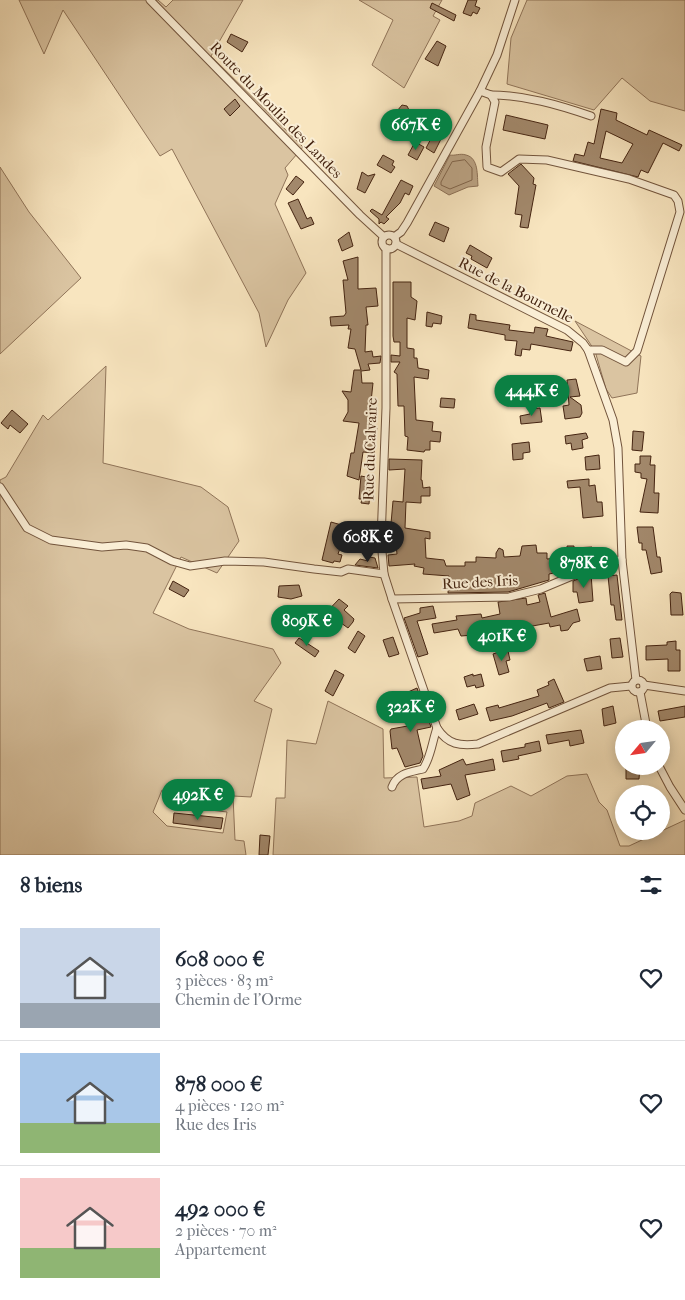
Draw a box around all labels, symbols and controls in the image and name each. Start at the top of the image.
street label: Route du Moulin des Landes [206,38,346,182]
pin: 667K € [375,108,457,151]
text: 667K € [391,115,441,134]
street label: Rue de la Bournelle [456,253,577,327]
pin: 444K € [491,374,573,417]
text: 444K € [505,381,559,400]
street label: Rue du Calvaire [359,397,381,501]
pin: 608K € [327,520,409,563]
text: 608K € [343,527,393,546]
pin: 878K € [543,546,625,589]
text: 878K € [560,553,608,572]
street label: Rue des Iris [441,571,519,593]
pin: 809K € [266,604,348,647]
text: 809K € [282,611,332,630]
pin: 401K € [461,620,543,662]
text: 401K € [478,626,526,645]
pin: 322K € [370,690,452,733]
text: 322K € [387,697,435,716]
north arrow [615,720,670,775]
map controls [615,720,670,840]
pin: 492K € [157,778,239,821]
text: 492K € [173,785,223,804]
button: locate [615,785,670,840]
icon: filters [637,871,665,899]
text: 8 biens [20,873,82,897]
text: 608 000 € [175,947,265,971]
icon: home [60,948,120,1008]
icon: heart [637,964,665,992]
text: 3 pièces · 83 m² [175,971,273,990]
text: Chemin de l'Orme [175,990,302,1009]
text: 878 000 € [175,1072,262,1096]
icon: home [60,1073,120,1133]
icon: heart [637,1089,665,1117]
text: 4 pièces · 120 m² [175,1096,284,1115]
text: Rue des Iris [175,1115,256,1134]
text: 492 000 € [175,1197,265,1221]
icon: home [60,1198,120,1258]
icon: heart [637,1214,665,1242]
text: 2 pièces · 70 m² [175,1221,277,1240]
text: Appartement [175,1240,267,1259]

